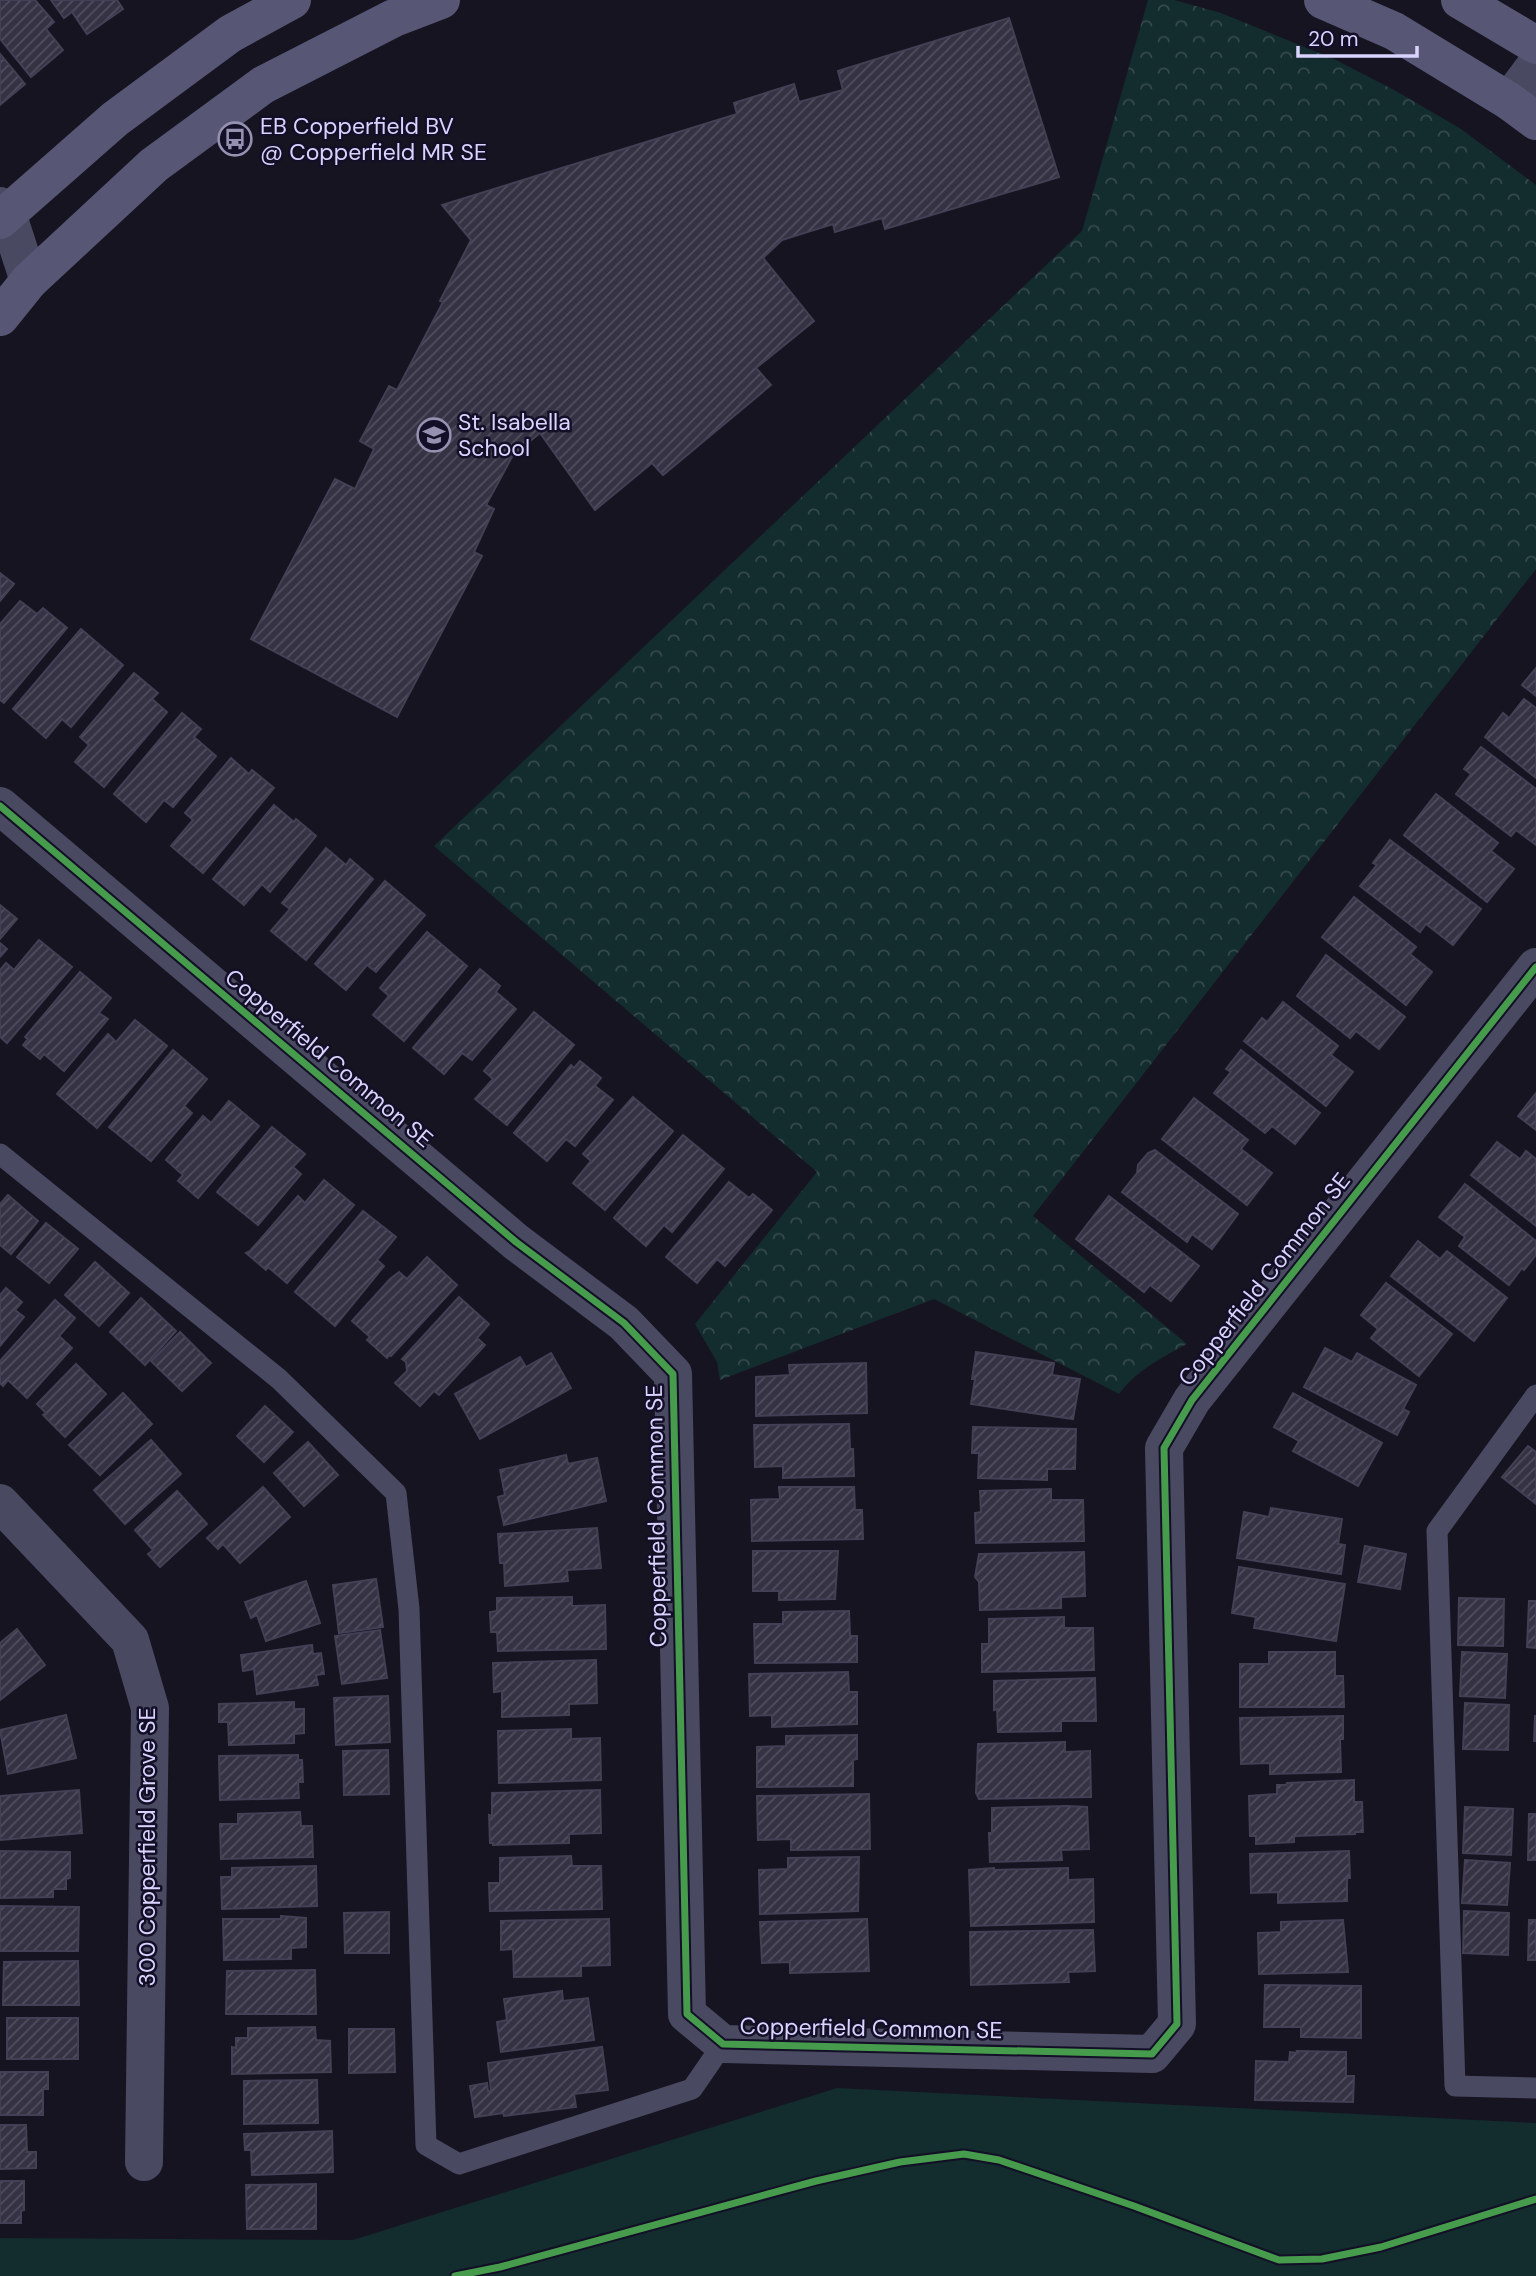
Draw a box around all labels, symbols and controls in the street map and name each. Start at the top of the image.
scale bar [1298,14,1417,58]
text: 20 m [1308,25,1359,53]
place label: EB Copperfield BV @ Copperfield MR SE [260,111,487,167]
bus stop icon: EB Copperfield BV @ Copperfield MR SE [216,120,254,158]
place label: St. Isabella School [458,407,571,463]
school or university icon: St. Isabella School [415,416,453,454]
street label: Copperfield Common SE [219,962,439,1154]
street label: Copperfield Common SE [1171,1166,1357,1392]
street label: Copperfield Common SE [639,1384,673,1648]
street label: 300 Copperfield Grove SE [132,1708,162,1987]
street label: Copperfield Common SE [739,2011,1003,2045]

